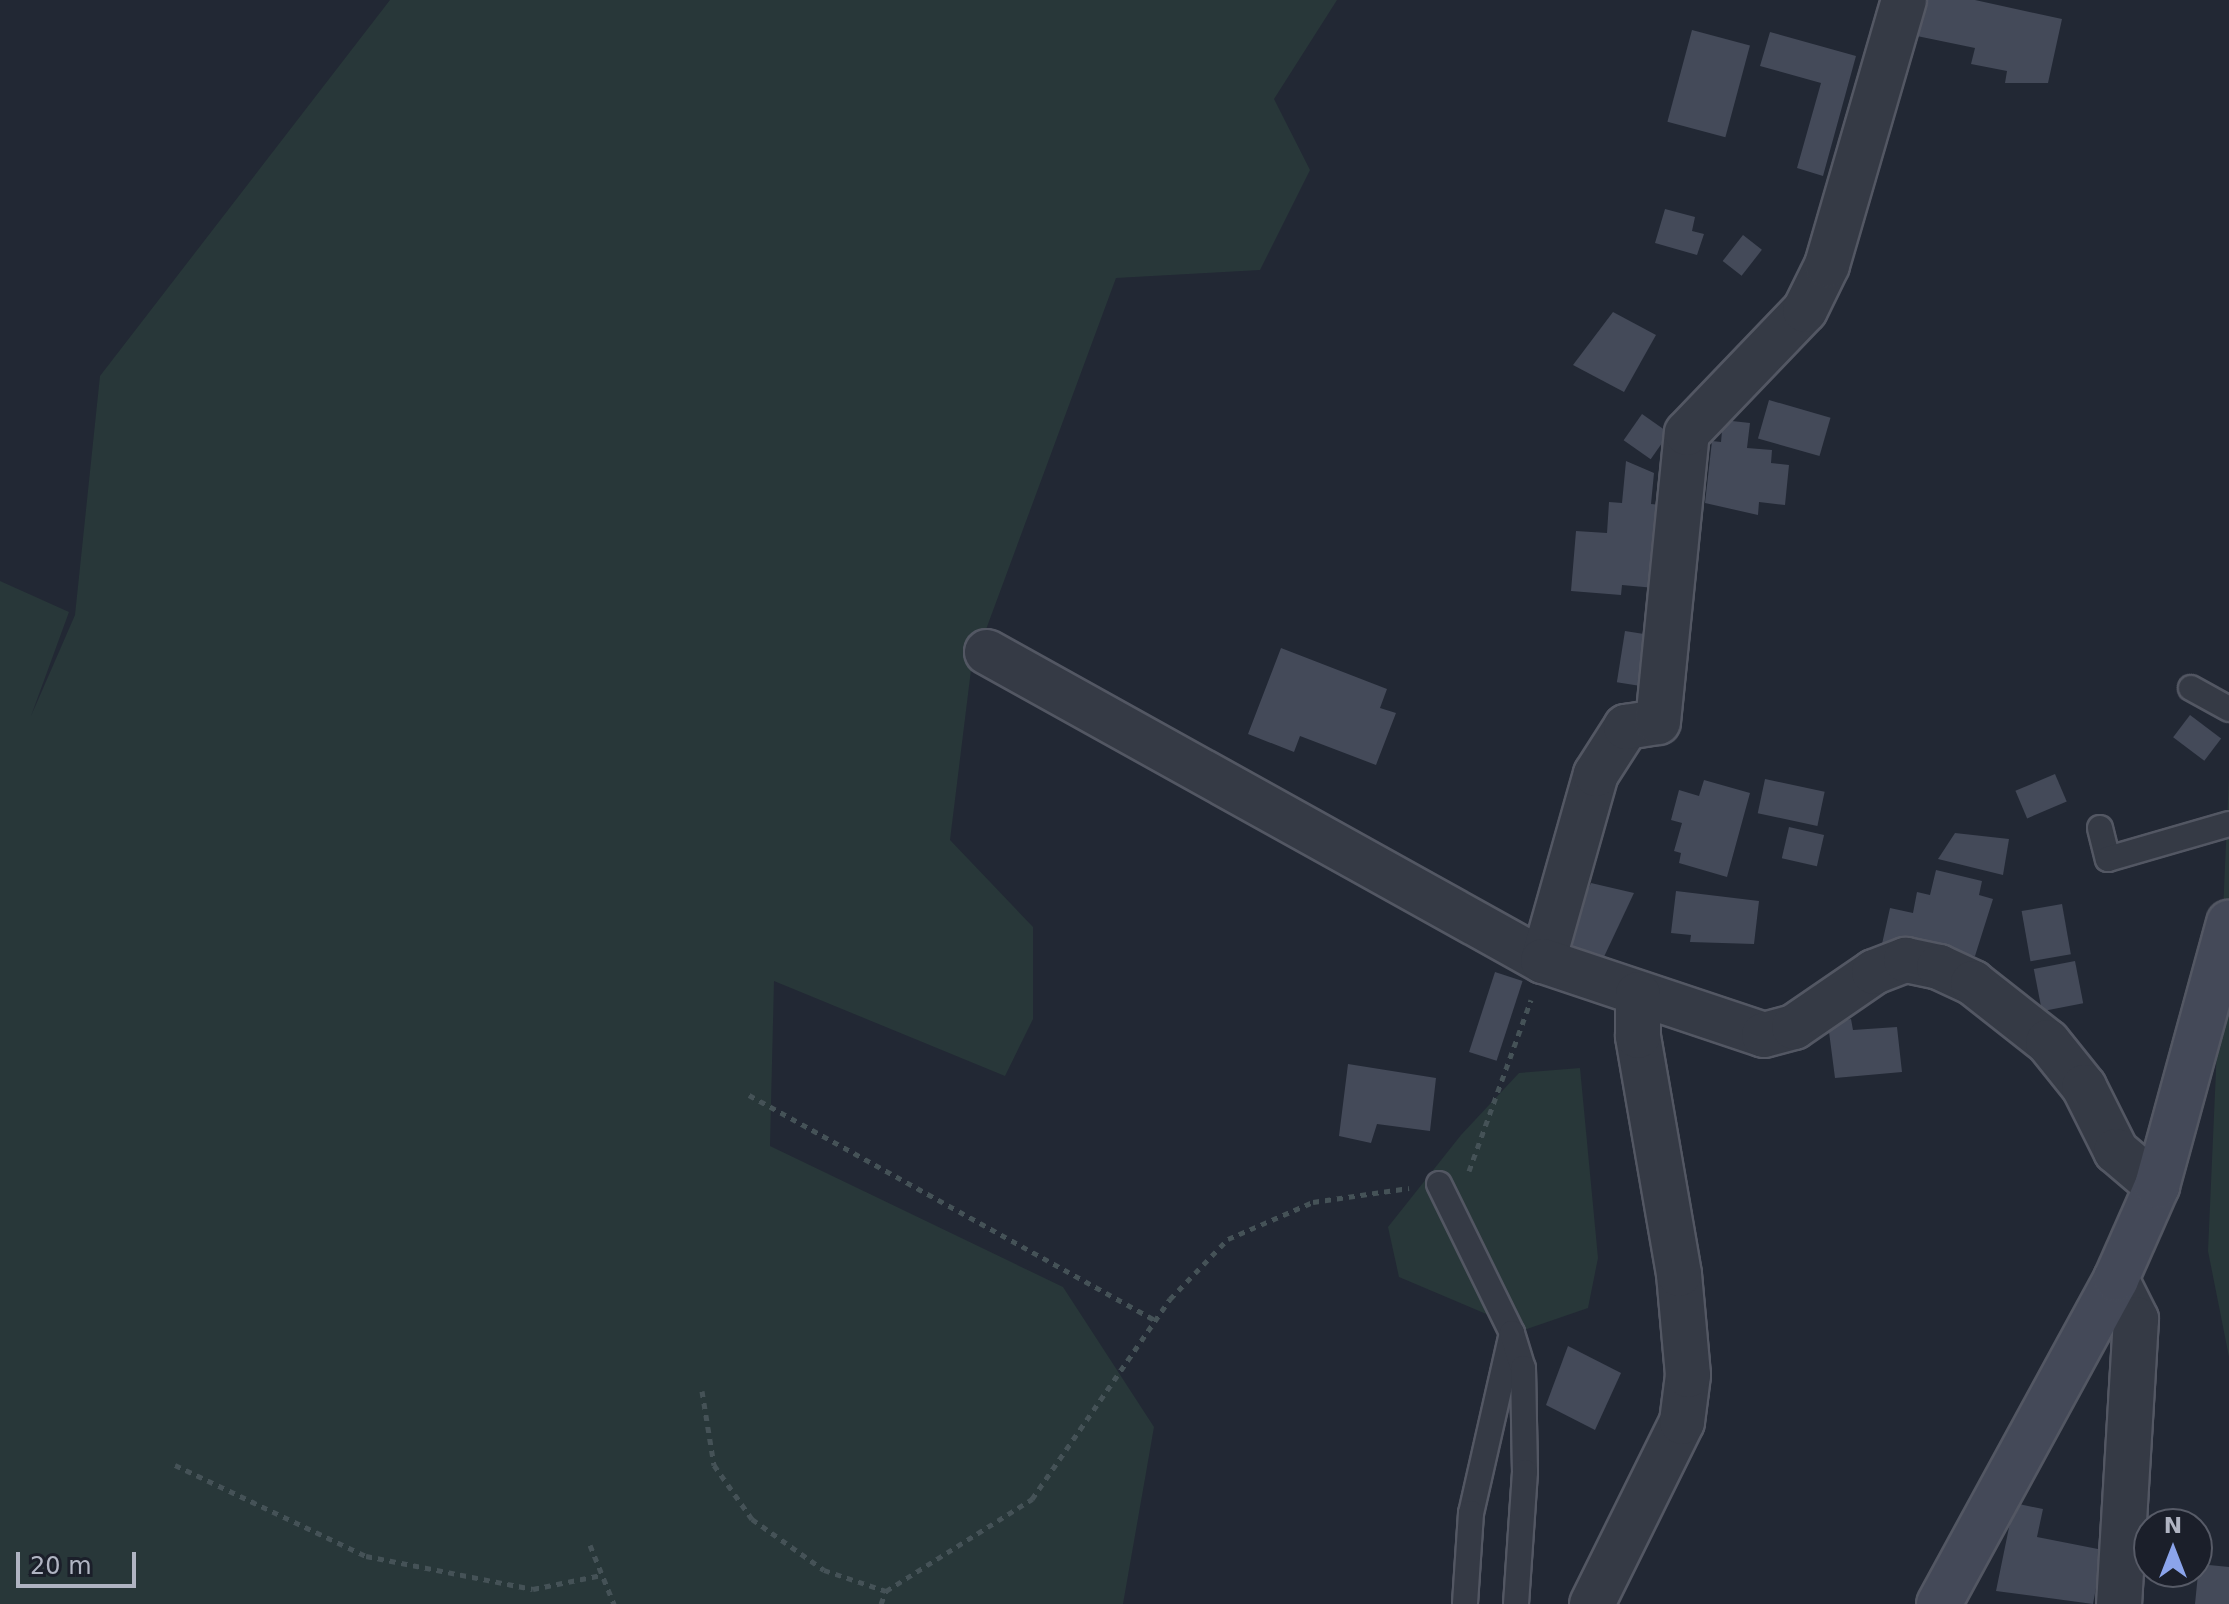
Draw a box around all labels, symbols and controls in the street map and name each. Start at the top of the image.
north arrow [2133,1508,2213,1588]
text: N [2164,1513,2182,1538]
scale bar [20,1536,140,1586]
text: 20 m [30,1552,92,1580]

